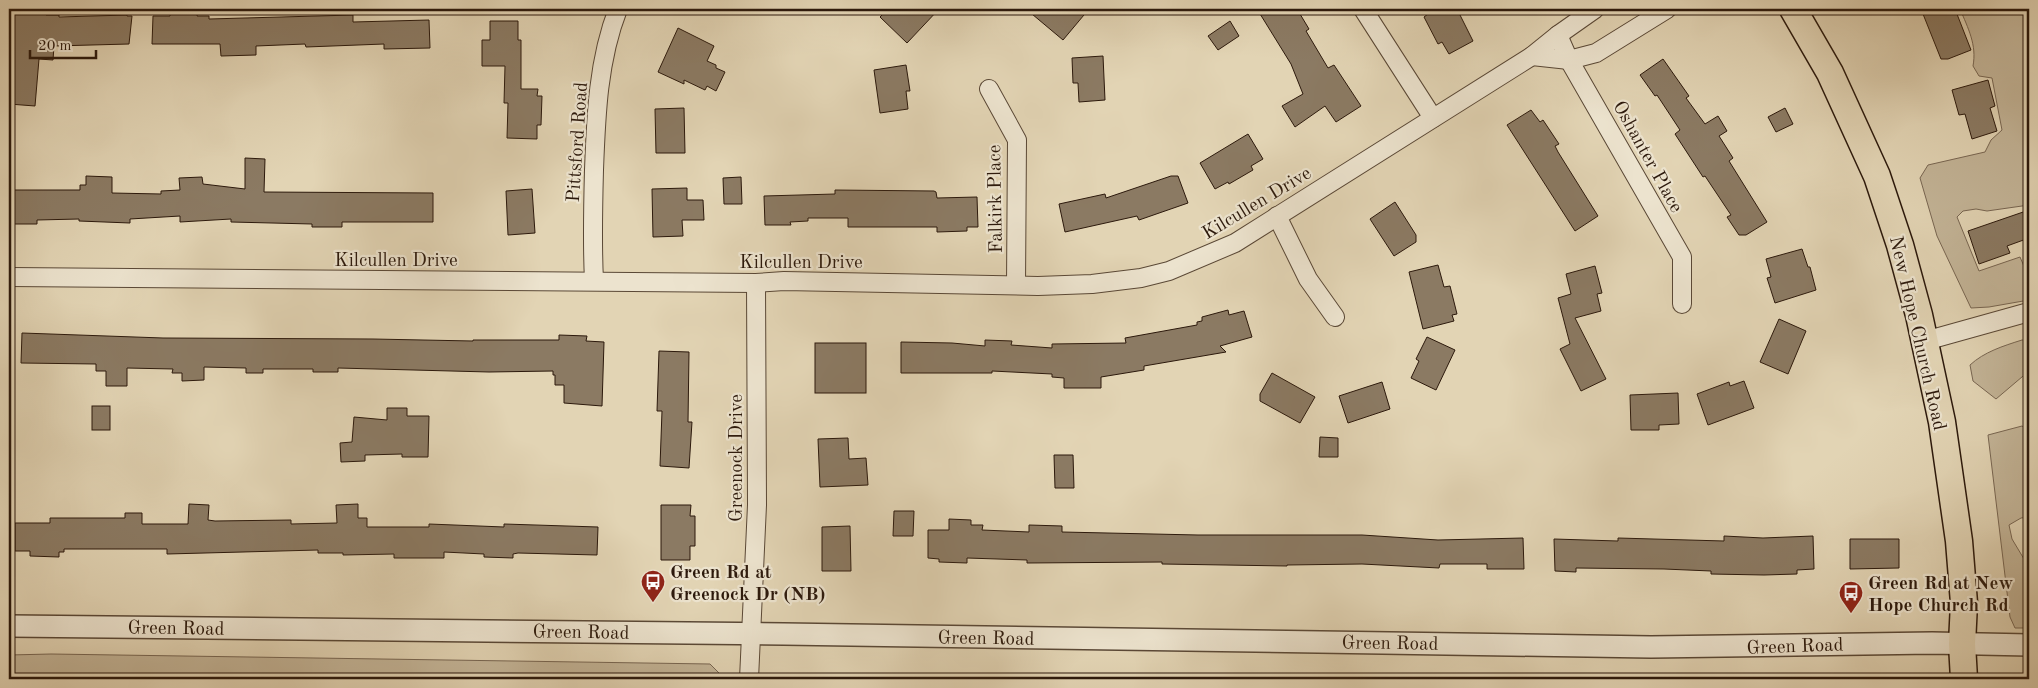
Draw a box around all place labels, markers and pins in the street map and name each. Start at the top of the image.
place label: Green Rd at Greenock Dr (NB) [670,564,825,605]
bus stop icon: Green Rd at Greenock Dr (NB) [640,569,666,603]
place label: Green Rd at New Hope Church Rd [1868,575,2014,616]
bus stop icon: Green Rd at New Hope Church Rd [1838,580,1864,614]

